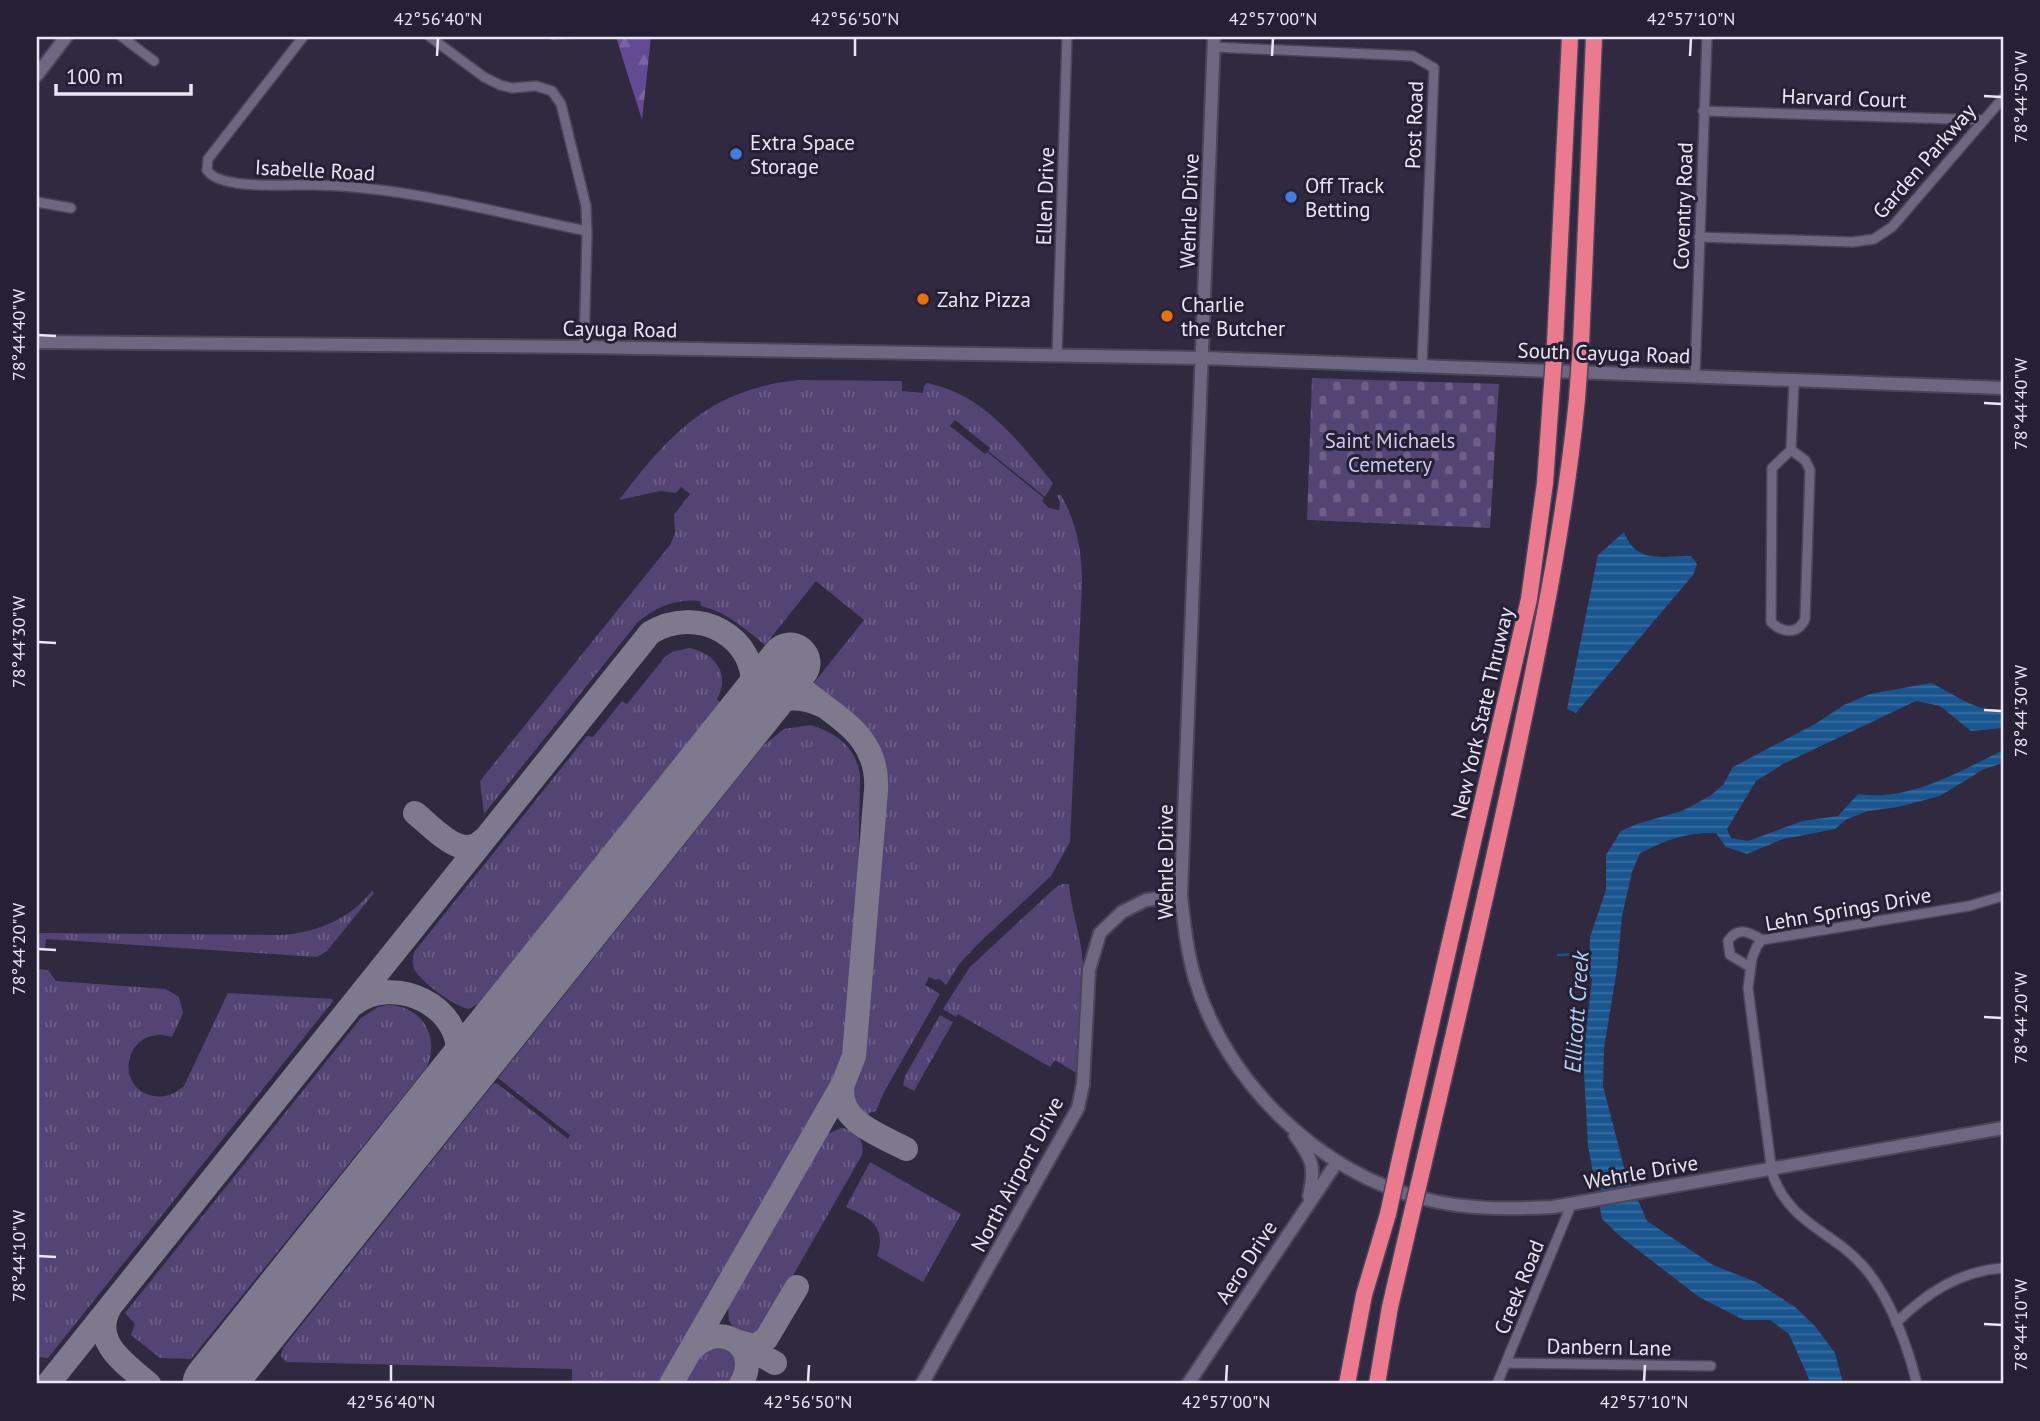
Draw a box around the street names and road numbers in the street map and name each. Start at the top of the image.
street label: Post Road [1399,80,1429,170]
street label: Harvard Court [1781,82,1907,114]
street label: Garden Parkway [1867,98,1981,224]
street label: Coventry Road [1667,142,1699,270]
street label: Ellen Drive [1030,146,1060,246]
street label: Isabelle Road [254,153,376,187]
street label: Wehrle Drive [1173,153,1205,269]
street label: Cayuga Road [562,314,678,344]
street label: South Cayuga Road [1517,336,1691,370]
street label: New York State Thruway [1445,604,1520,821]
street label: Wehrle Drive [1152,804,1179,920]
street label: Lehn Springs Drive [1763,881,1933,937]
street label: North Airport Drive [965,1092,1069,1256]
street label: Wehrle Drive [1582,1149,1700,1195]
street label: Aero Drive [1209,1215,1283,1309]
street label: Creek Road [1488,1236,1550,1338]
street label: Danbern Lane [1546,1332,1672,1362]

